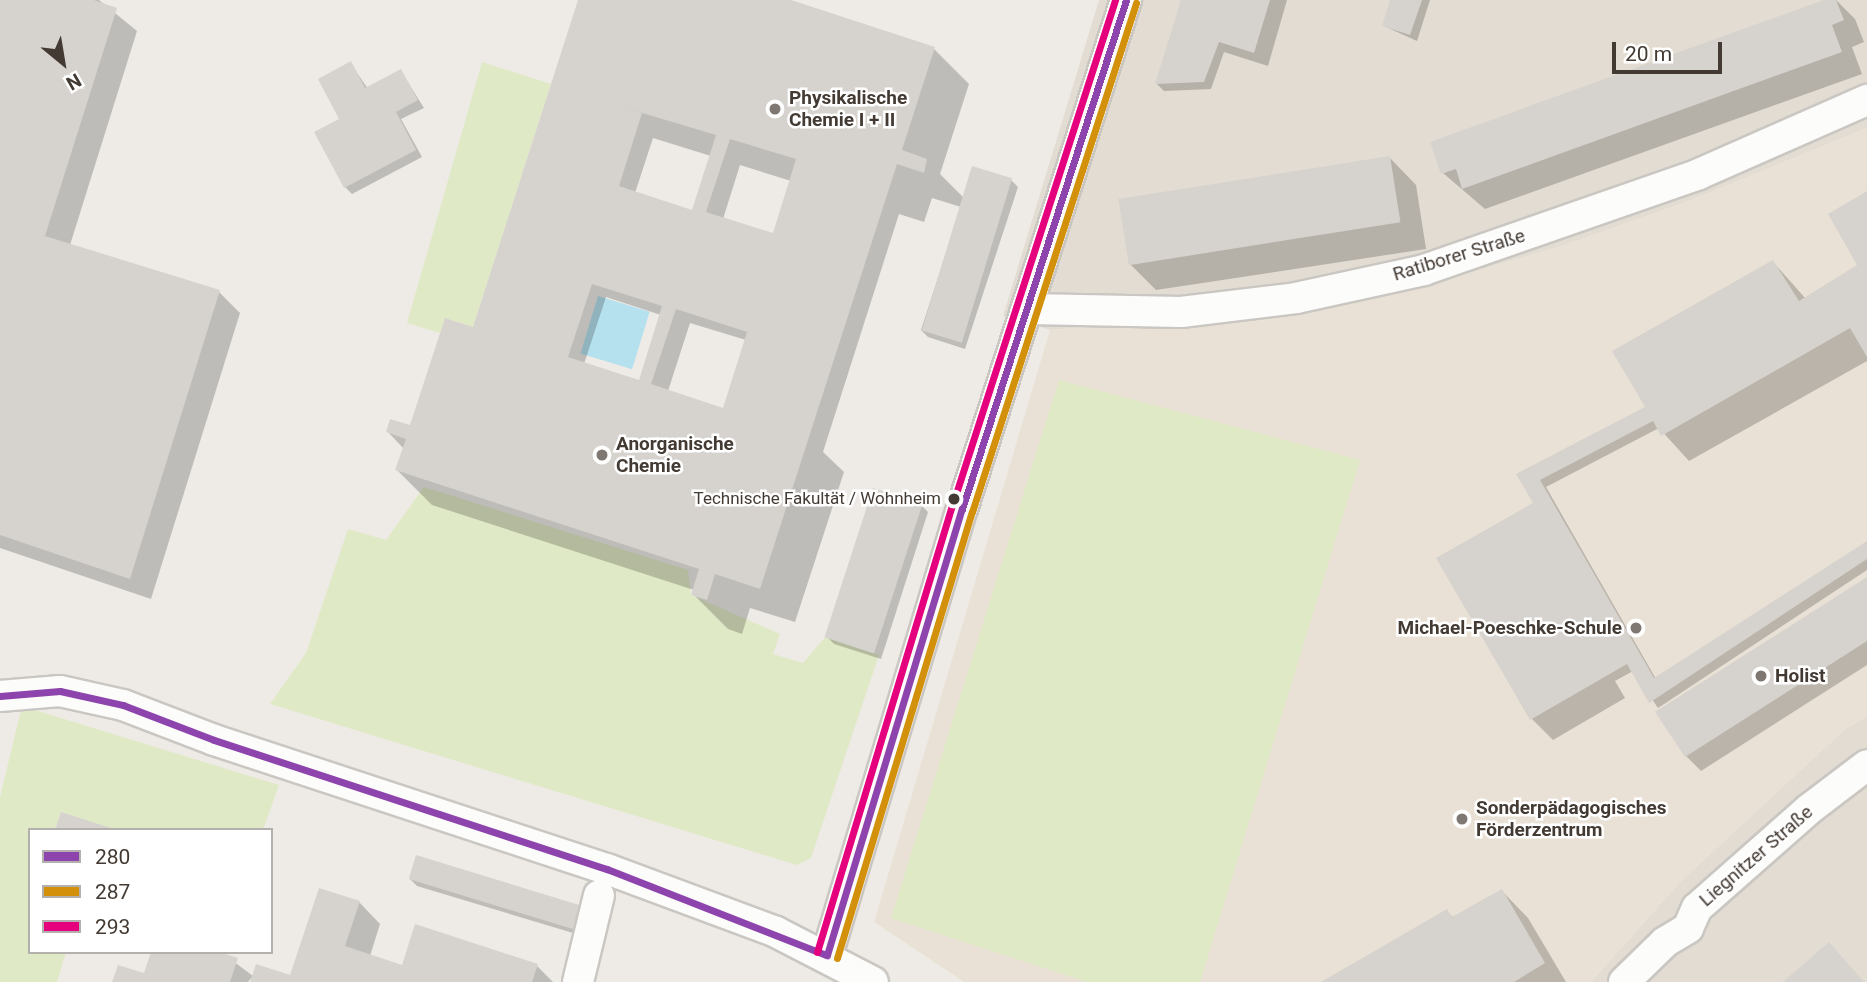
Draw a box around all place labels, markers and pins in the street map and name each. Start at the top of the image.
place label: Physikalische Chemie I + II [789,87,907,131]
marker: Physikalische Chemie I + II [767,101,783,117]
place label: Anorganische Chemie [616,433,734,477]
marker: Anorganische Chemie [594,447,610,463]
place label: Technische Fakultät / Wohnheim [694,489,941,509]
marker: Technische Fakultät / Wohnheim [947,492,961,506]
place label: Michael-Poeschke-Schule [1398,617,1622,639]
marker: Michael-Poeschke-Schule [1628,620,1644,636]
place label: Holist [1775,665,1825,687]
marker: Holist [1753,668,1769,684]
place label: Sonderpädagogisches Förderzentrum [1476,797,1666,841]
marker: Sonderpädagogisches Förderzentrum [1454,811,1470,827]

